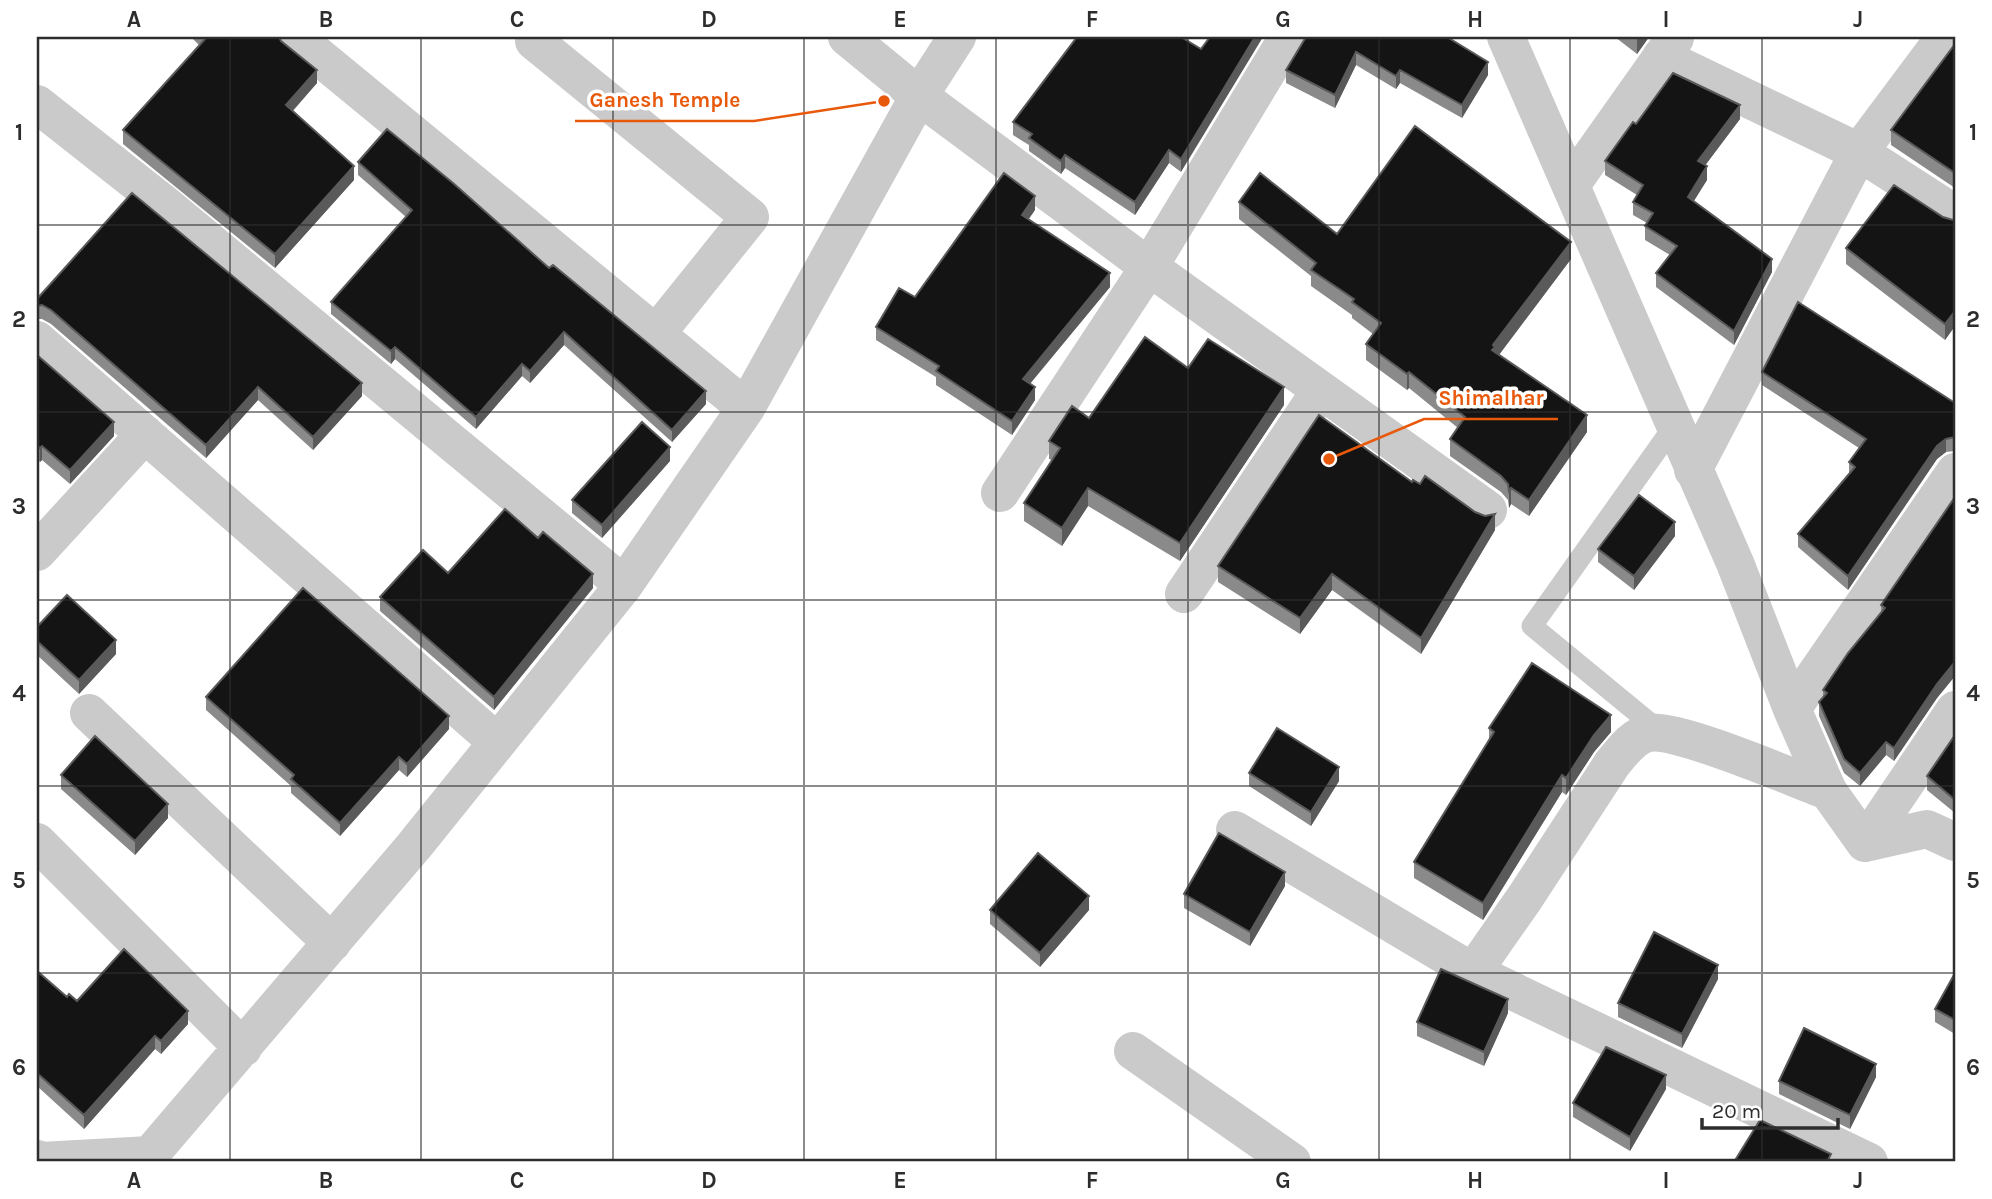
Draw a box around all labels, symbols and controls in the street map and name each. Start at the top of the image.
text: A [127,6,141,33]
text: B [319,6,333,33]
text: C [510,6,524,33]
text: D [701,6,717,33]
text: E [893,6,907,33]
text: F [1086,6,1098,33]
text: G [1275,6,1291,33]
text: H [1467,6,1483,33]
text: I [1662,6,1670,33]
text: J [1853,6,1863,33]
callout: Ganesh Temple [575,79,754,121]
text: Ganesh Temple [590,88,741,112]
text: 1 [15,119,23,146]
text: 1 [1969,119,1977,146]
text: 2 [12,306,26,333]
text: 2 [1966,306,1980,333]
callout: Shimalhar [1424,377,1558,419]
text: Shimalhar [1438,386,1545,410]
text: 3 [12,493,26,520]
text: 3 [1966,493,1980,520]
text: 4 [12,680,26,707]
text: 4 [1966,680,1980,707]
text: 5 [12,867,26,894]
text: 5 [1966,867,1980,894]
text: 6 [12,1054,26,1081]
text: 6 [1966,1054,1980,1081]
scale bar [1702,1087,1838,1131]
text: 20 m [1712,1099,1761,1123]
text: A [127,1167,141,1194]
text: B [319,1167,333,1194]
text: C [510,1167,524,1194]
text: D [701,1167,717,1194]
text: E [893,1167,907,1194]
text: F [1086,1167,1098,1194]
text: G [1275,1167,1291,1194]
text: H [1467,1167,1483,1194]
text: I [1662,1167,1670,1194]
text: J [1853,1167,1863,1194]

